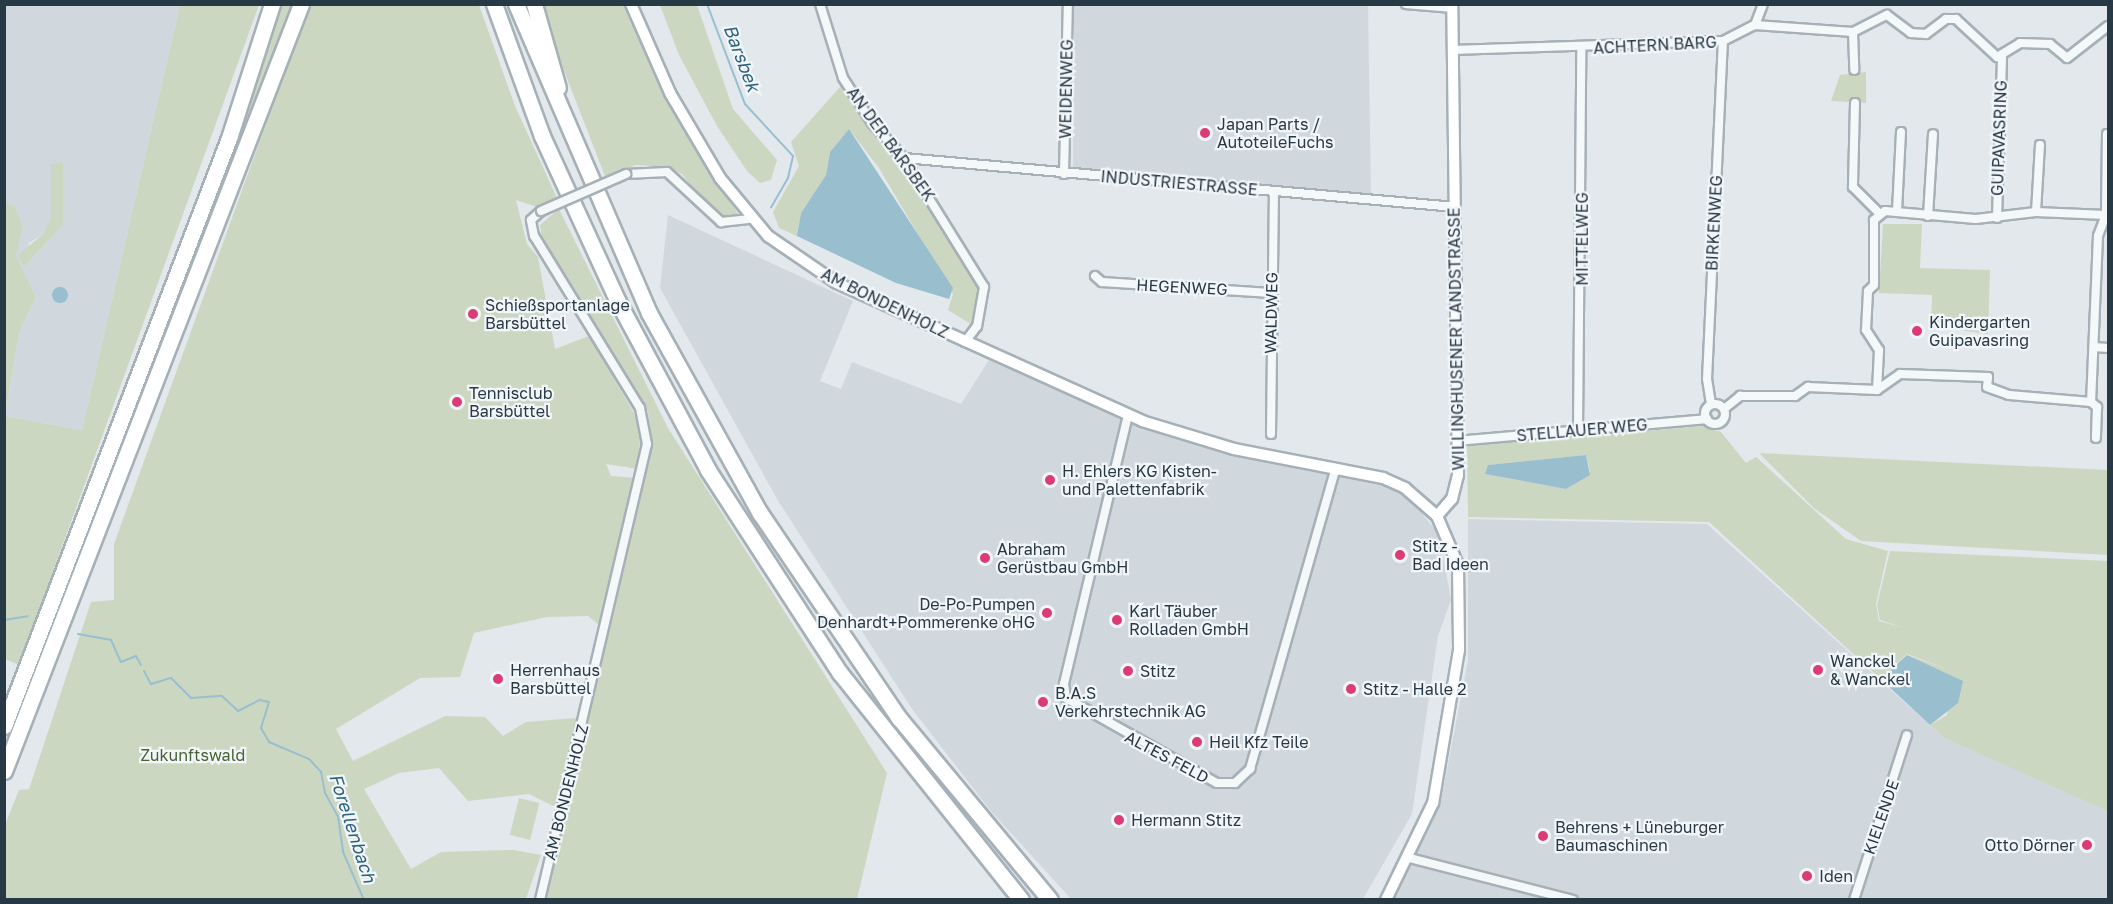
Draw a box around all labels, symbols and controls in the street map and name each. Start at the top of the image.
water label: Barsbek [719,21,765,95]
street label: ACHTERN BARG [1593,32,1717,58]
street label: WEIDENWEG [1056,39,1076,139]
street label: GUIPAVASRING [1987,80,2011,196]
street label: AN DER BARSBEK [843,83,939,205]
place label: Japan Parts / AutoteileFuchs [1217,114,1334,152]
marker: Japan Parts / AutoteileFuchs [1198,126,1212,140]
street label: INDUSTRIESTRASSE [1100,167,1258,199]
street label: BIRKENWEG [1702,175,1726,271]
street label: MITTELWEG [1572,192,1592,286]
street label: WILLINGHUSENER LANDSTRASSE [1444,207,1468,471]
street label: AM BONDENHOLZ [818,264,952,342]
street label: WALDWEG [1261,272,1281,354]
street label: HEGENWEG [1136,275,1228,299]
place label: Schießsportanlage Barsbüttel [485,295,630,333]
marker: Schießsportanlage Barsbüttel [466,307,480,321]
place label: Kindergarten Guipavasring [1929,312,2030,350]
marker: Kindergarten Guipavasring [1910,324,1924,338]
place label: Tennisclub Barsbüttel [469,383,553,421]
marker: Tennisclub Barsbüttel [450,395,464,409]
street label: STELLAUER WEG [1516,415,1648,445]
place label: H. Ehlers KG Kisten- und Palettenfabrik [1062,461,1217,499]
marker: H. Ehlers KG Kisten- und Palettenfabrik [1043,473,1057,487]
place label: Stitz - Bad Ideen [1412,536,1489,574]
place label: Abraham Gerüstbau GmbH [997,539,1128,577]
marker: Stitz - Bad Ideen [1393,548,1407,562]
marker: Abraham Gerüstbau GmbH [978,551,992,565]
place label: De-Po-Pumpen Denhardt+Pommerenke oHG [817,594,1035,632]
place label: Karl Täuber Rolladen GmbH [1129,601,1249,639]
marker: De-Po-Pumpen Denhardt+Pommerenke oHG [1040,606,1054,620]
marker: Karl Täuber Rolladen GmbH [1110,613,1124,627]
place label: Wanckel & Wanckel [1830,651,1910,689]
place label: Herrenhaus Barsbüttel [510,660,600,698]
place label: Stitz [1140,661,1175,681]
marker: Wanckel & Wanckel [1811,663,1825,677]
marker: Stitz [1121,664,1135,678]
marker: Herrenhaus Barsbüttel [491,672,505,686]
place label: Stitz - Halle 2 [1363,679,1466,699]
marker: Stitz - Halle 2 [1344,682,1358,696]
place label: B.A.S Verkehrstechnik AG [1055,683,1206,721]
marker: B.A.S Verkehrstechnik AG [1036,695,1050,709]
street label: AM BONDENHOLZ [540,722,592,862]
street label: ALTES FELD [1122,727,1212,787]
place label: Heil Kfz Teile [1209,732,1309,752]
marker: Heil Kfz Teile [1190,735,1204,749]
park label: Zukunftswald [141,745,245,765]
water label: Forellenbach [325,771,381,885]
street label: KIELENDE [1859,777,1903,857]
place label: Hermann Stitz [1131,810,1241,830]
marker: Hermann Stitz [1112,813,1126,827]
place label: Behrens + Lüneburger Baumaschinen [1555,817,1724,855]
marker: Behrens + Lüneburger Baumaschinen [1536,829,1550,843]
place label: Otto Dörner [1985,835,2075,855]
marker: Otto Dörner [2080,838,2094,852]
place label: Iden [1819,866,1853,886]
marker: Iden [1800,869,1814,883]

